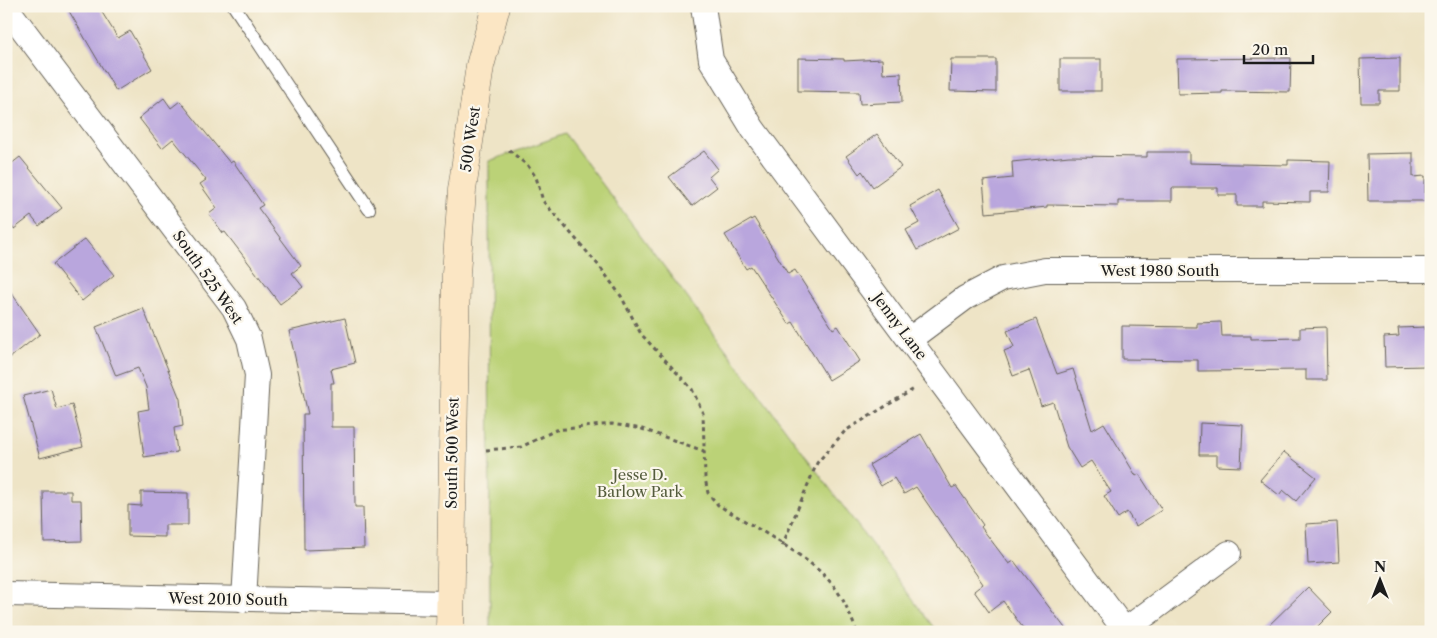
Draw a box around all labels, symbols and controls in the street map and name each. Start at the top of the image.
scale bar [1244,32,1313,64]
text: 20 m [1252,40,1288,59]
street label: 500 West [456,104,484,173]
street label: South 525 West [169,227,248,328]
street label: West 1980 South [1100,261,1220,280]
street label: Jenny Lane [867,287,931,363]
street label: South 500 West [442,396,462,509]
park label: Jesse D. Barlow Park [597,465,685,501]
north arrow [1354,556,1404,606]
text: N [1374,558,1386,576]
street label: West 2010 South [167,588,288,610]

